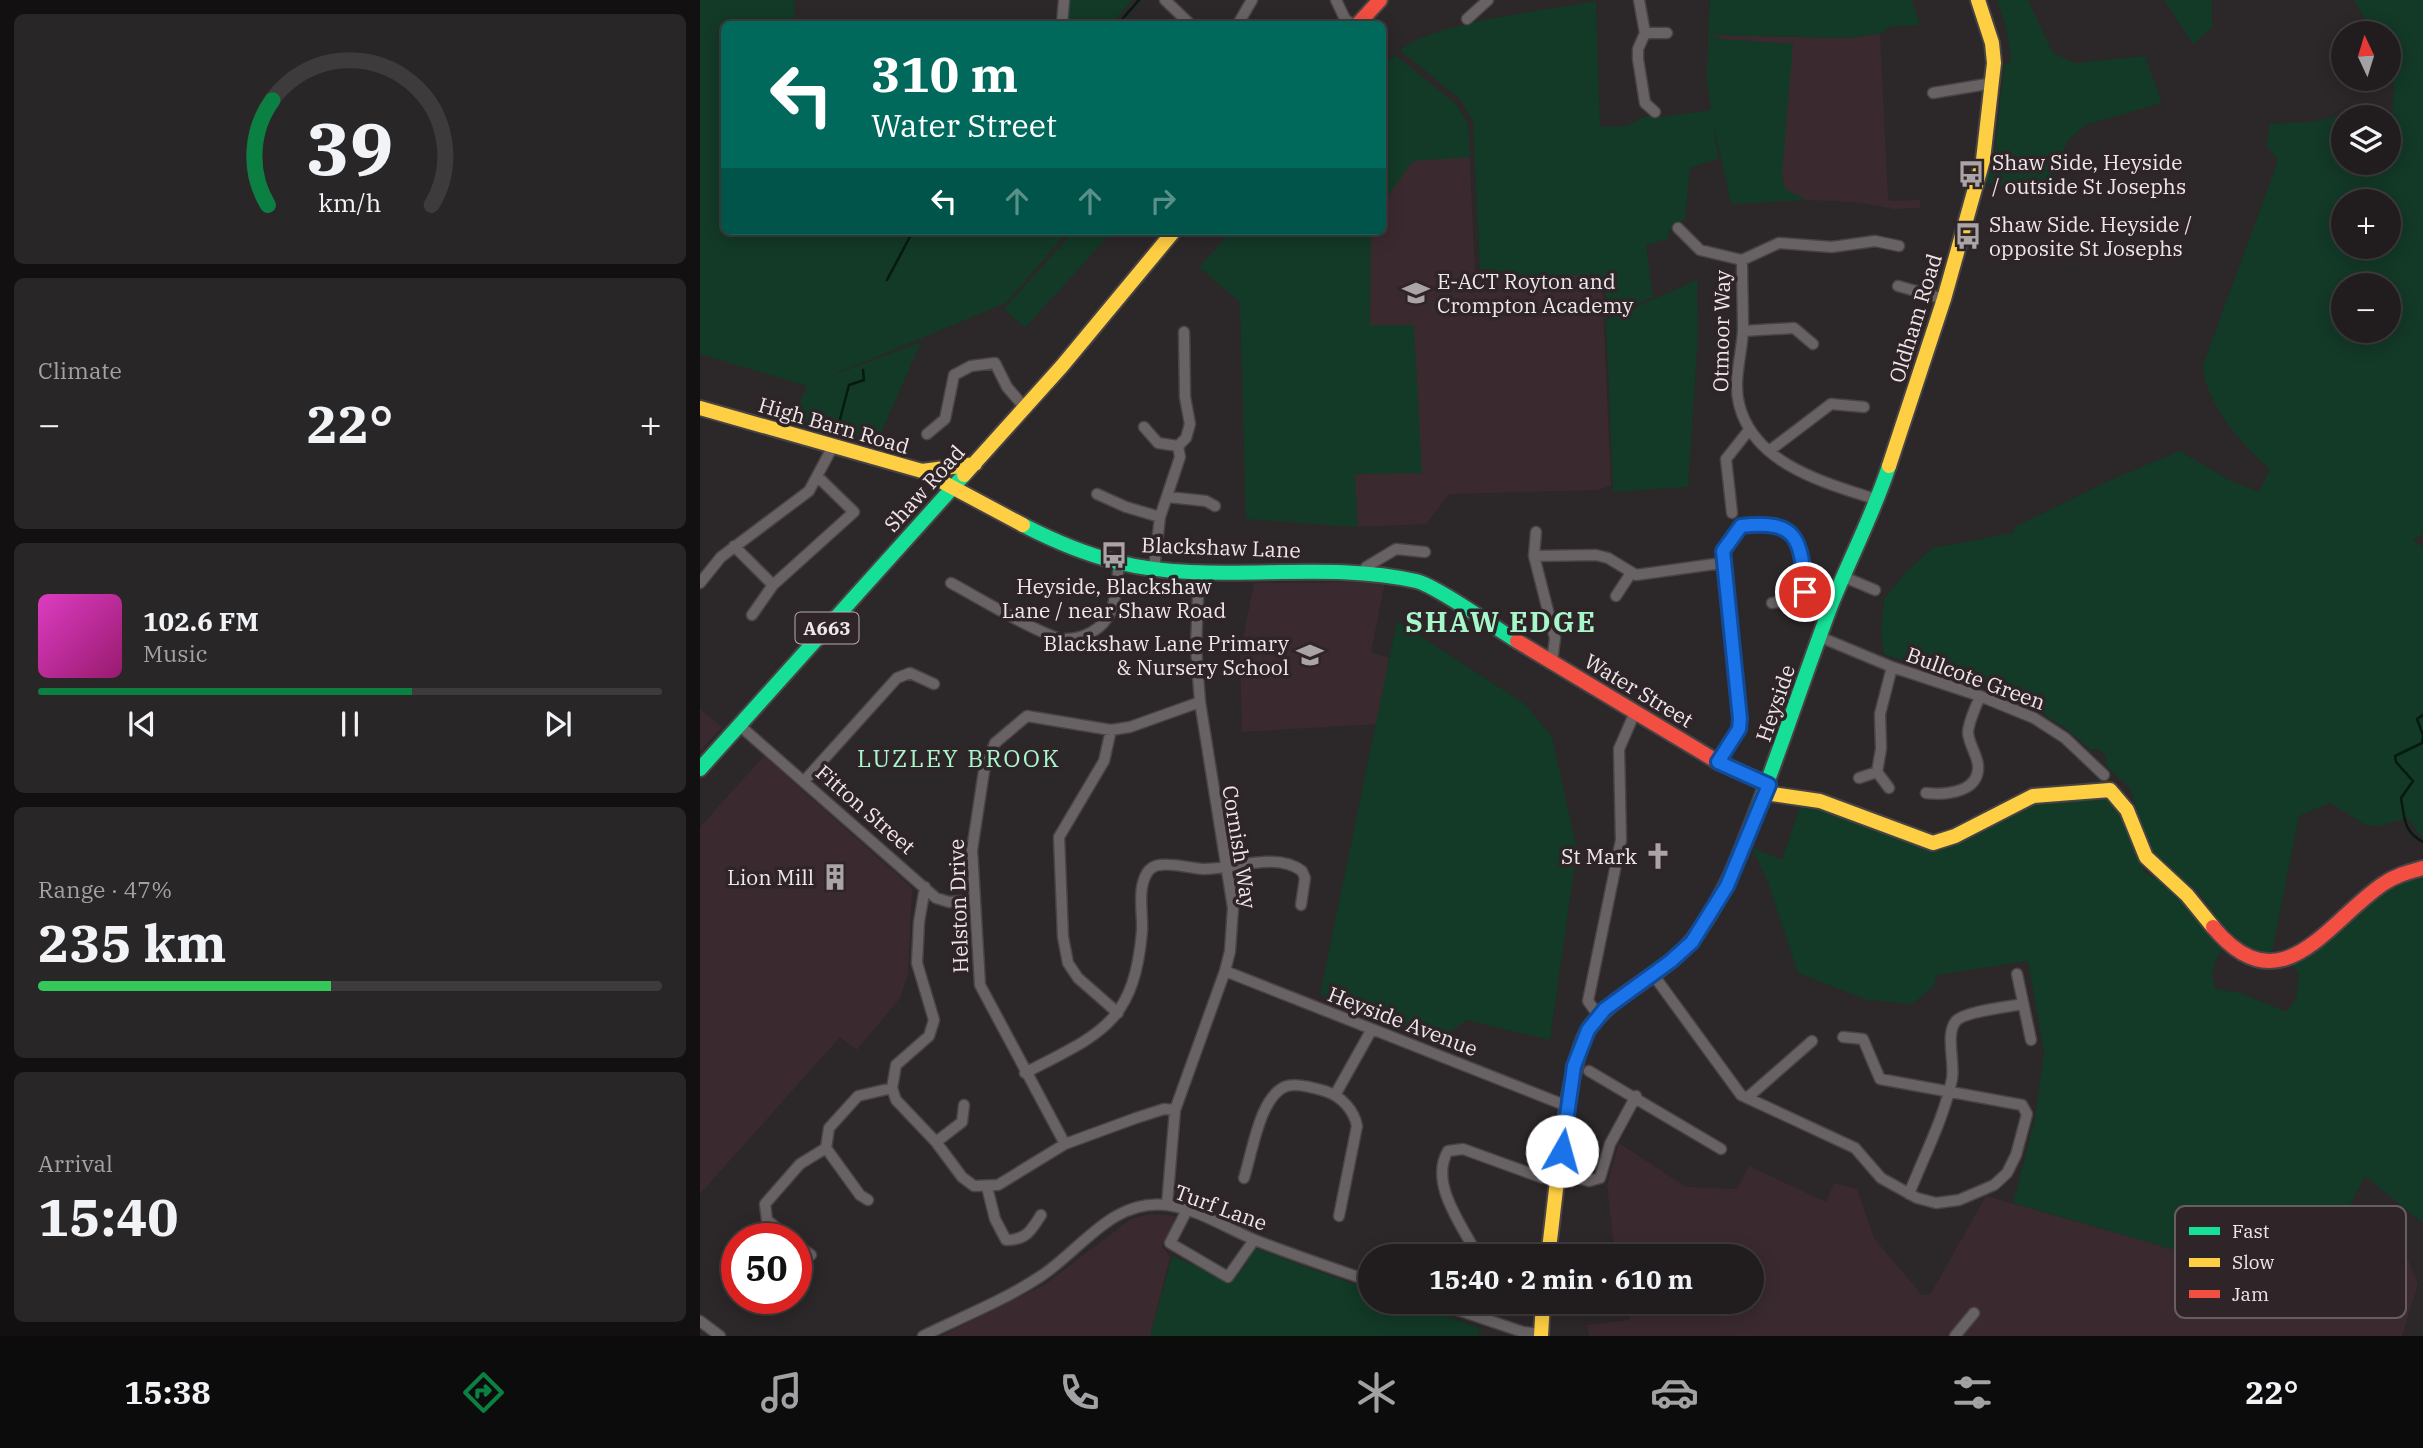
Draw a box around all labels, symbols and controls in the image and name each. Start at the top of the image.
north arrow [2331,21,2401,91]
map controls [2331,21,2401,343]
text: 310 m [871,42,1018,105]
icon: left [756,49,847,140]
text: 39 [306,101,394,196]
text: Water Street [871,104,1057,146]
button: layers [2331,105,2401,175]
place label: Shaw Side, Heyside / outside St Josephs [1992,148,2186,200]
bus stop icon: Shaw Side, Heyside / outside St Josephs [1956,159,1986,189]
icon: left [925,182,963,220]
icon: ahead [998,182,1036,220]
icon: ahead [1071,182,1109,220]
icon: right [1144,182,1182,220]
text: km/h [318,186,382,219]
button: + [2331,189,2401,259]
place label: Shaw Side. Heyside / opposite St Josephs [1989,210,2192,262]
bus stop icon: Shaw Side. Heyside / opposite St Josephs [1953,221,1983,251]
street label: Oldham Road [1882,250,1948,386]
place label: E-ACT Royton and Crompton Academy [1437,267,1634,319]
street label: Otmoor Way [1706,269,1736,392]
button: − [2331,273,2401,343]
school or university icon: E-ACT Royton and Crompton Academy [1401,278,1431,308]
text: Climate [38,355,122,385]
text: 22° [307,390,393,457]
street label: High Barn Road [755,390,913,460]
text: − [38,399,61,448]
text: + [639,399,662,448]
street label: Shaw Road [877,438,971,538]
street label: Blackshaw Lane [1141,530,1301,564]
bus stop icon: Heyside, Blackshaw Lane / near Shaw Road [1099,540,1129,570]
pin [1775,562,1835,622]
place label: Heyside, Blackshaw Lane / near Shaw Road [1002,572,1227,624]
icon: arrive [1786,573,1824,611]
district label: SHAW EDGE [1405,603,1597,640]
text: 102.6 FM [143,604,259,638]
road number: A663 [796,612,858,643]
place label: Blackshaw Lane Primary & Nursery School [1043,629,1290,681]
text: Music [143,638,208,668]
school or university icon: Blackshaw Lane Primary & Nursery School [1295,640,1325,670]
street label: Bullcote Green [1903,640,2049,716]
street label: Water Street [1579,647,1699,733]
street label: Heyside [1749,661,1801,745]
icon: previous [123,705,161,743]
icon: pause [331,705,369,743]
icon: next [539,705,577,743]
district label: LUZLEY BROOK [857,742,1061,774]
street label: Fitton Street [810,758,922,860]
street label: Cornish Way [1216,783,1264,911]
street label: Helston Drive [942,838,974,974]
church icon: St Mark [1643,841,1673,871]
place label: St Mark [1561,842,1638,870]
building icon: Lion Mill [820,862,850,892]
place label: Lion Mill [727,863,814,891]
text: Range · 47% [38,874,172,904]
text: 235 km [38,909,227,976]
street label: Heyside Avenue [1324,980,1482,1062]
position arrow [1525,1114,1599,1188]
text: Arrival [38,1148,113,1178]
street label: Turf Lane [1171,1177,1271,1237]
text: 15:40 [38,1183,179,1250]
legend [2175,1206,2406,1318]
text: Fast [2232,1219,2270,1243]
speed limit sign: 50 [721,1223,812,1314]
text: Slow [2232,1250,2274,1274]
text: 15:40 · 2 min · 610 m [1429,1262,1693,1296]
text: Jam [2232,1282,2269,1306]
icon: directions [459,1368,508,1417]
icon: music [757,1368,806,1417]
icon: phone [1055,1368,1104,1417]
icon: climate [1352,1368,1401,1417]
icon: car [1650,1368,1699,1417]
icon: filters [1948,1368,1997,1417]
text: 15:38 [124,1371,211,1413]
text: 22° [2245,1371,2299,1413]

